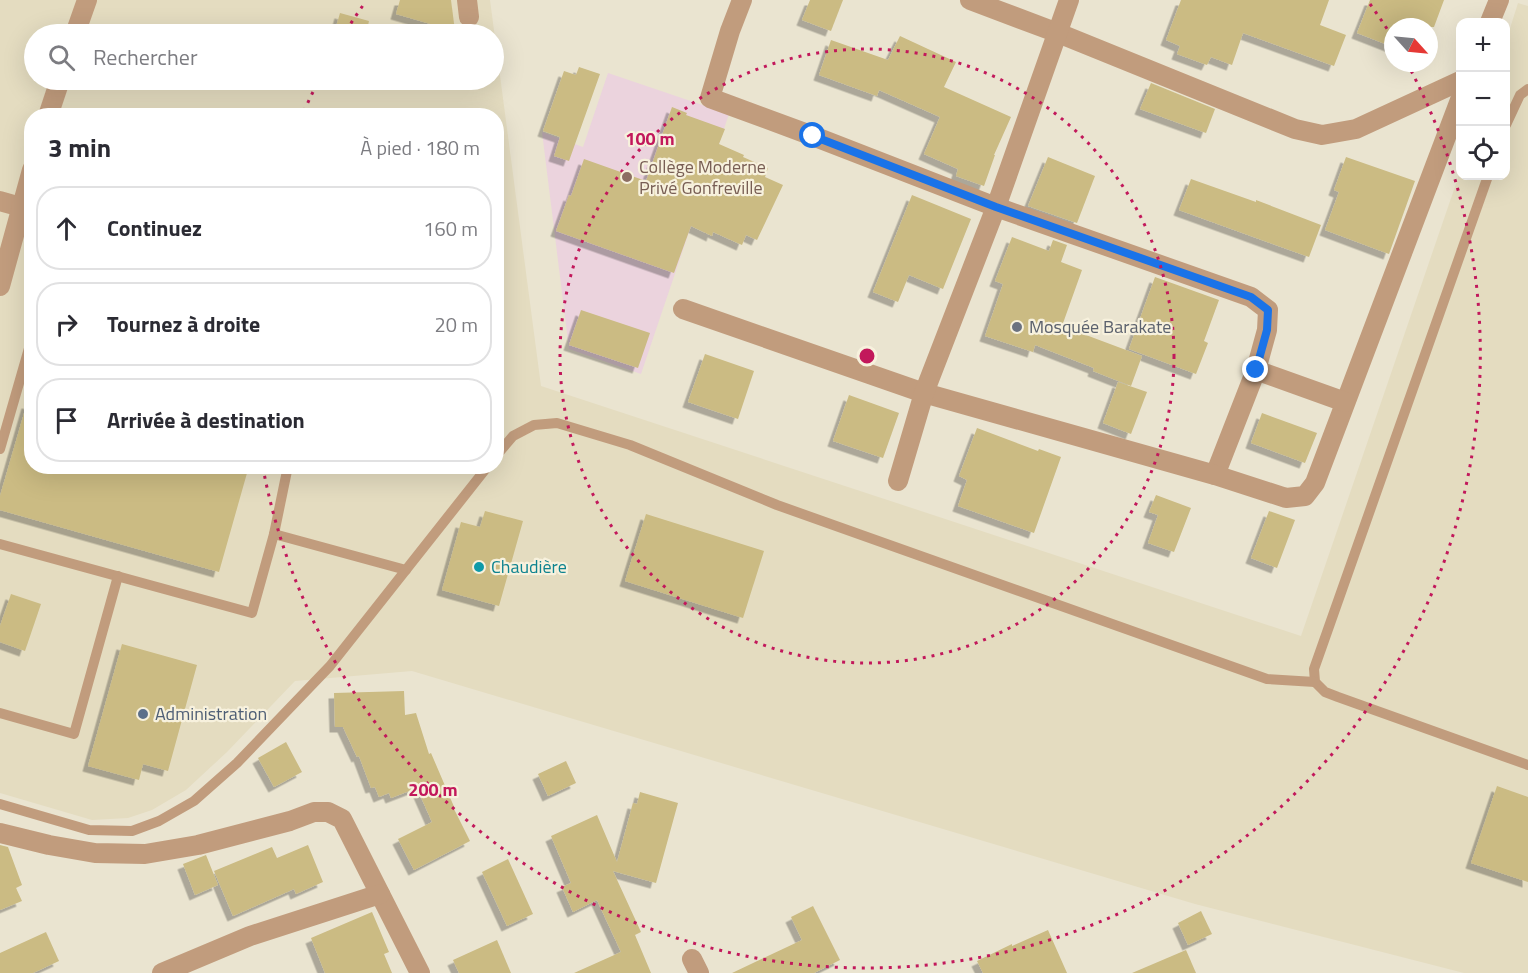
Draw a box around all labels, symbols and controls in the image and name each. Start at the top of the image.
north arrow [1384,18,1438,72]
map controls [1456,18,1510,180]
button: + [1456,18,1510,72]
search box [24,24,504,90]
text: Rechercher [93,40,198,74]
icon: search [45,41,78,74]
button: − [1456,72,1510,126]
route start [799,122,825,148]
text: 100 m [625,125,675,152]
button: locate [1456,126,1510,180]
text: 3 min [48,128,111,167]
text: À pied · 180 m [360,132,480,163]
place label: Collège Moderne Privé Gonfreville [639,153,766,201]
marker: Collège Moderne Privé Gonfreville [620,170,634,184]
text: Continuez [107,211,202,245]
icon: ahead [50,212,83,245]
text: 160 m [423,213,478,244]
text: Tournez à droite [107,307,260,341]
icon: right [50,308,83,341]
text: 20 m [434,309,478,340]
place label: Mosquée Barakate [1029,313,1171,340]
marker: Mosquée Barakate [1010,320,1024,334]
centre of rings [857,346,877,366]
route end [1242,356,1268,382]
text: Arrivée à destination [107,403,305,437]
icon: arrive [50,404,83,437]
place label: Chaudière [491,553,567,580]
marker: Chaudière [472,560,486,574]
place label: Administration [155,700,267,727]
marker: Administration [136,707,150,721]
text: 200 m [408,776,458,803]

